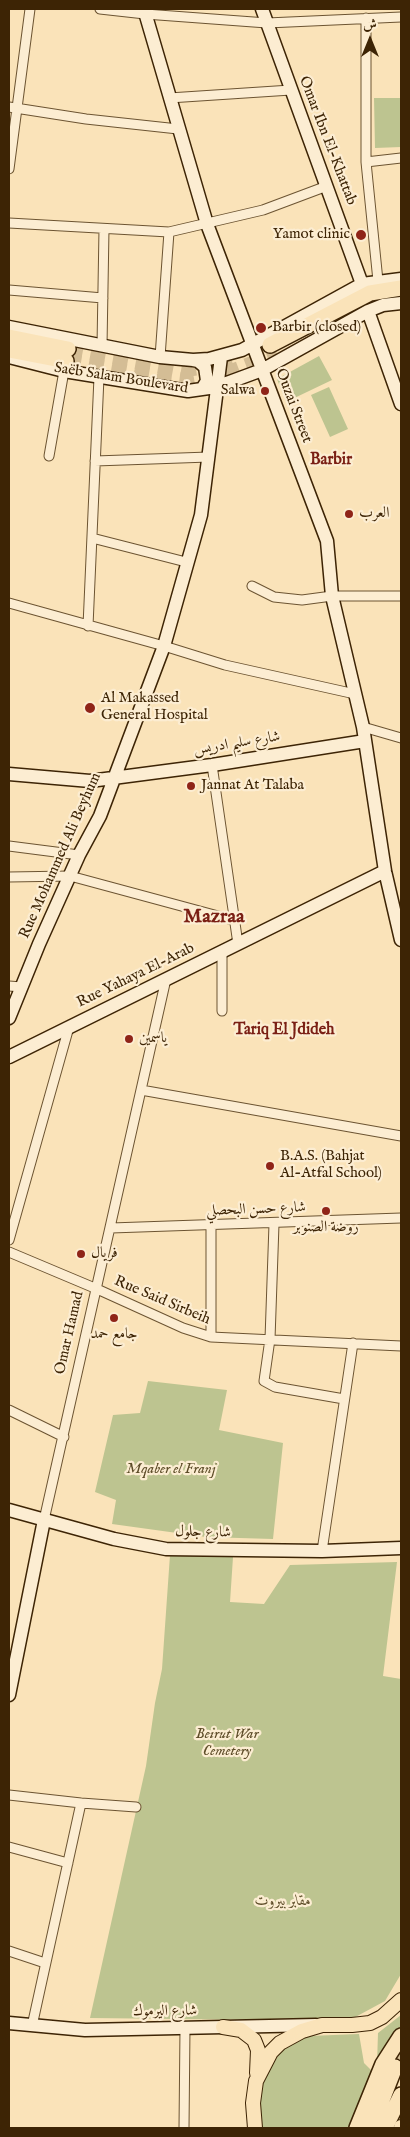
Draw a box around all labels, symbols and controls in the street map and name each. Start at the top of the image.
north arrow [345,15,395,65]
text: ش [363,16,377,34]
street label: Omar Ibn El-Khattab [294,74,360,208]
place label: Yamot clinic [273,226,350,244]
marker: Yamot clinic [354,228,368,242]
place label: Barbir (closed) [272,319,361,337]
marker: Barbir (closed) [254,321,268,335]
street label: Saëb Salam Boulevard [53,360,189,398]
street label: Ouzai Street [271,366,315,446]
place label: Salwa [221,382,255,400]
marker: Salwa [259,385,271,397]
district label: Barbir [310,451,352,471]
place label: العرب [359,505,389,523]
marker: العرب [343,508,355,520]
place label: Al Makassed General Hospital [101,690,208,725]
marker: Al Makassed General Hospital [83,701,97,715]
street label: شارع سليم ادريس [192,728,282,760]
street label: Rue Mohammed Ali Beyhum [16,770,106,942]
place label: Jannat At Talaba [201,777,304,795]
marker: Jannat At Talaba [185,780,197,792]
district label: Mazraa [183,906,245,930]
street label: Rue Yahaya El-Arab [74,940,198,1012]
district label: Tariq El Jdideh [233,1021,335,1041]
place label: ياسمين [139,1030,167,1048]
marker: ياسمين [123,1033,135,1045]
place label: B.A.S. (Bahjat Al-Atfal School) [280,1148,382,1183]
marker: B.A.S. (Bahjat Al-Atfal School) [264,1160,276,1172]
street label: شارع حسن البحصلي [206,1199,306,1221]
marker: روضة الصنوبر [320,1205,332,1217]
place label: روضة الصنوبر [293,1219,359,1237]
place label: فريال [91,1245,118,1263]
marker: فريال [75,1248,87,1260]
street label: Rue Said Sirbeih [111,1273,213,1329]
street label: Omar Hamad [52,1290,88,1376]
marker: جامع حمد [108,1312,120,1324]
place label: جامع حمد [90,1326,138,1344]
park label: Mqaber el Franj [126,1461,216,1479]
street label: شارع جلول [175,1524,231,1542]
park label: Beirut War Cemetery [195,1726,259,1761]
park label: مقابر بيروت [255,1893,311,1911]
street label: شارع اليرموك [133,2002,197,2022]

